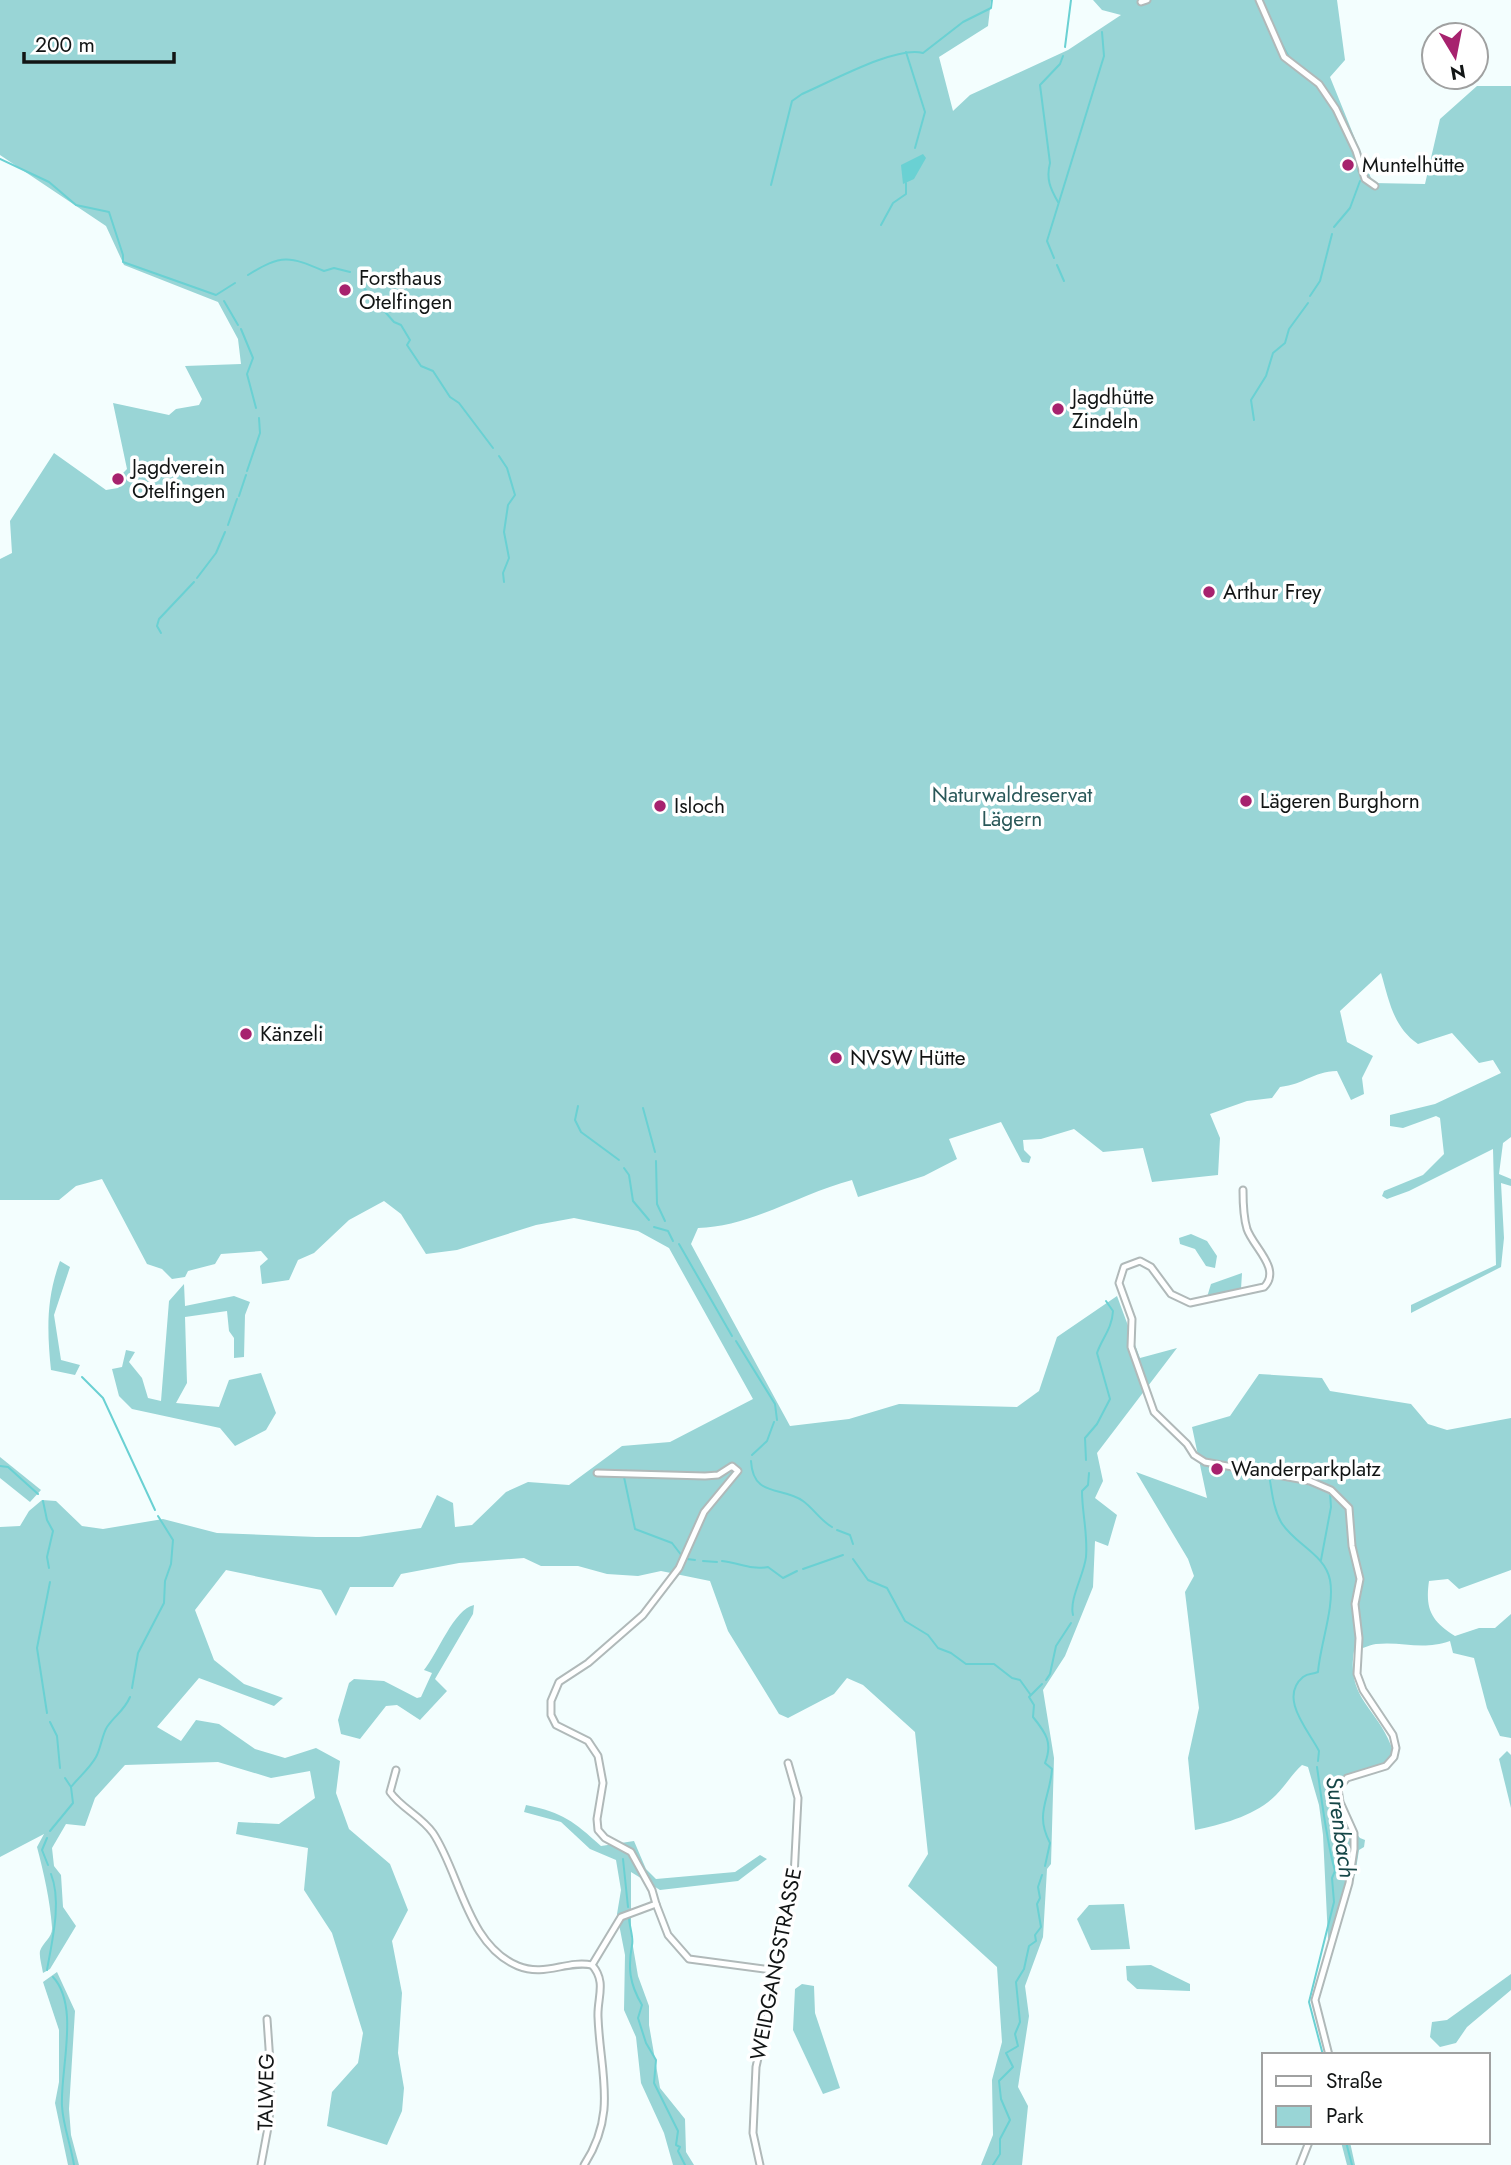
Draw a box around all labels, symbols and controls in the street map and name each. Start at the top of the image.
scale bar [24,21,175,65]
north arrow [1420,21,1490,91]
text: 200 m [35,30,95,60]
text: N [1448,58,1468,87]
place label: Muntelhütte [1362,150,1465,180]
marker: Muntelhütte [1340,157,1356,173]
place label: Forsthaus Otelfingen [359,263,453,317]
marker: Forsthaus Otelfingen [337,282,353,298]
place label: Jagdhütte Zindeln [1069,382,1154,436]
marker: Jagdhütte Zindeln [1050,401,1066,417]
place label: Jagdverein Otelfingen [129,452,226,506]
marker: Jagdverein Otelfingen [110,471,126,487]
place label: Arthur Frey [1223,577,1322,607]
marker: Arthur Frey [1201,584,1217,600]
park label: Naturwaldreservat Lägern [932,780,1092,834]
place label: Lägeren Burghorn [1260,786,1420,816]
place label: Isloch [674,791,725,821]
marker: Lägeren Burghorn [1238,793,1254,809]
marker: Isloch [652,798,668,814]
place label: Känzeli [260,1019,324,1049]
marker: Känzeli [238,1026,254,1042]
place label: NVSW Hütte [850,1043,966,1073]
marker: NVSW Hütte [828,1050,844,1066]
place label: Wanderparkplatz [1231,1454,1381,1484]
marker: Wanderparkplatz [1209,1461,1225,1477]
water label: Surenbach [1317,1774,1365,1880]
street label: WEIDGANGSTRASSE [743,1865,809,2063]
street label: TALWEG [250,2053,282,2131]
legend [1262,2053,1490,2144]
text: Straße [1326,2066,1383,2096]
text: Park [1326,2101,1364,2131]

